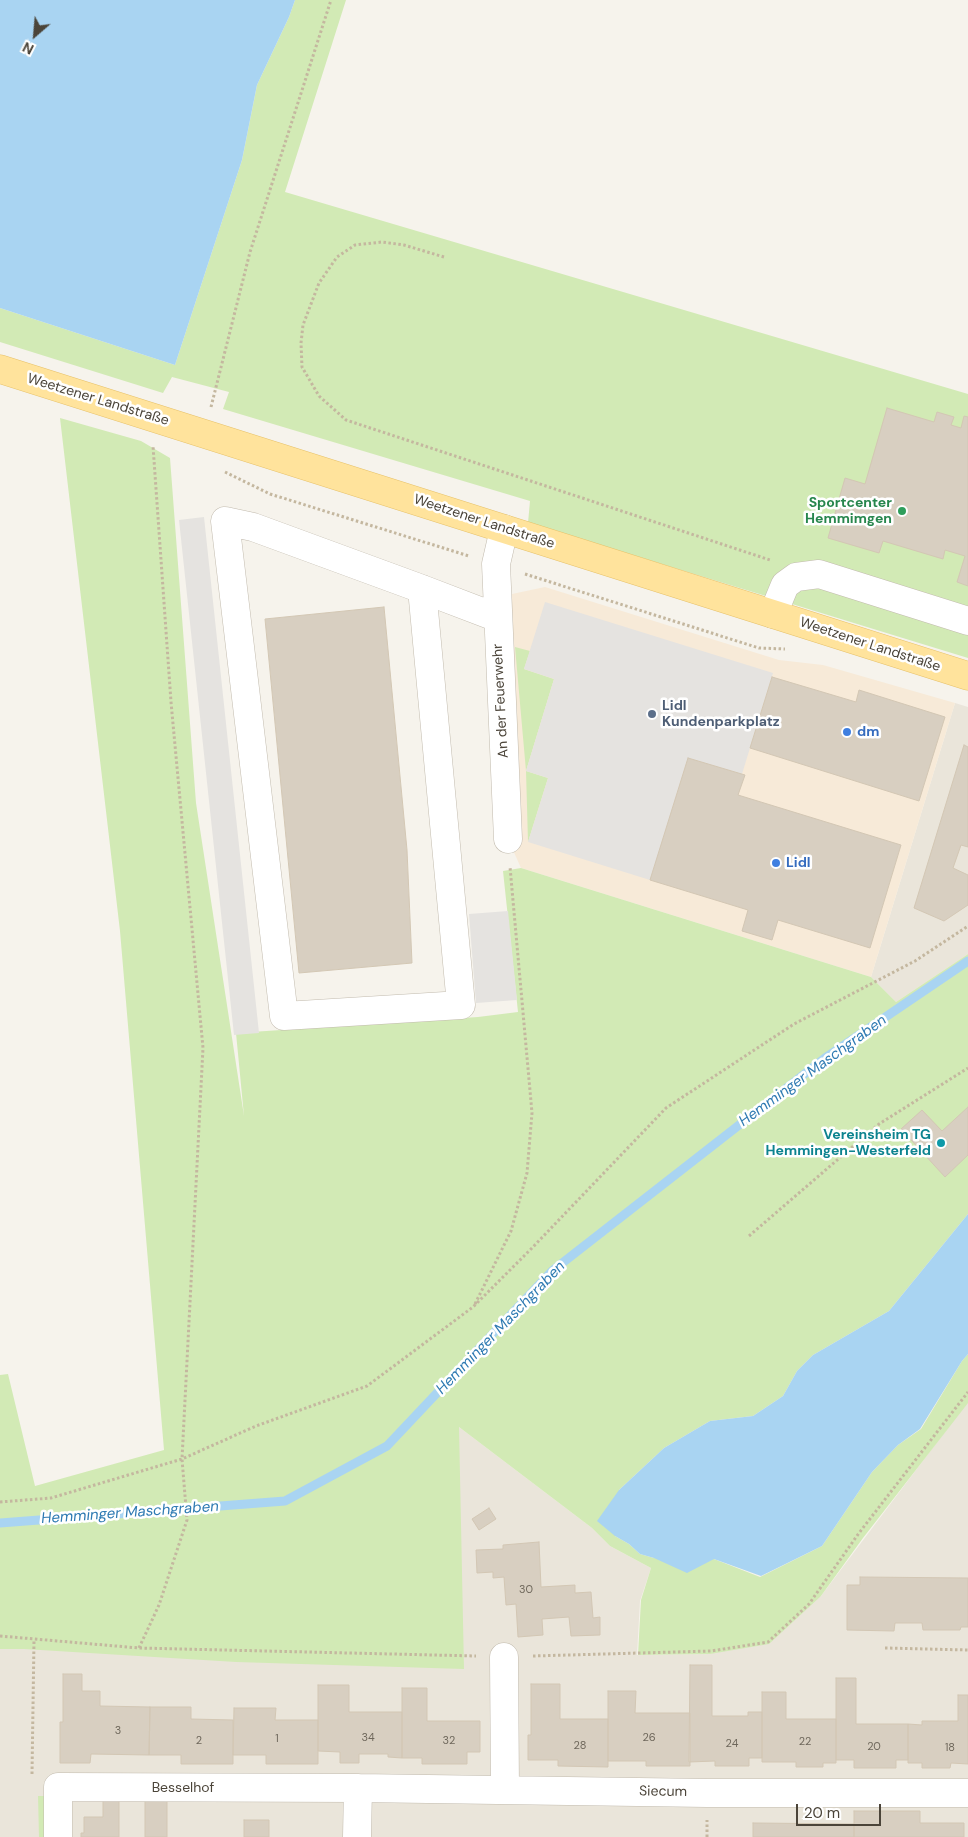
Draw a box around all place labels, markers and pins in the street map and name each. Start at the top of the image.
place label: Sportcenter Hemmimgen [805,495,892,528]
marker: Sportcenter Hemmimgen [896,505,908,517]
place label: Lidl Kundenparkplatz [662,698,780,730]
marker: Lidl Kundenparkplatz [646,708,658,720]
place label: dm [857,724,879,740]
marker: dm [841,726,853,738]
place label: Lidl [786,855,811,871]
marker: Lidl [770,857,782,869]
place label: Vereinsheim TG Hemmingen-Westerfeld [766,1127,931,1160]
marker: Vereinsheim TG Hemmingen-Westerfeld [935,1137,947,1149]

